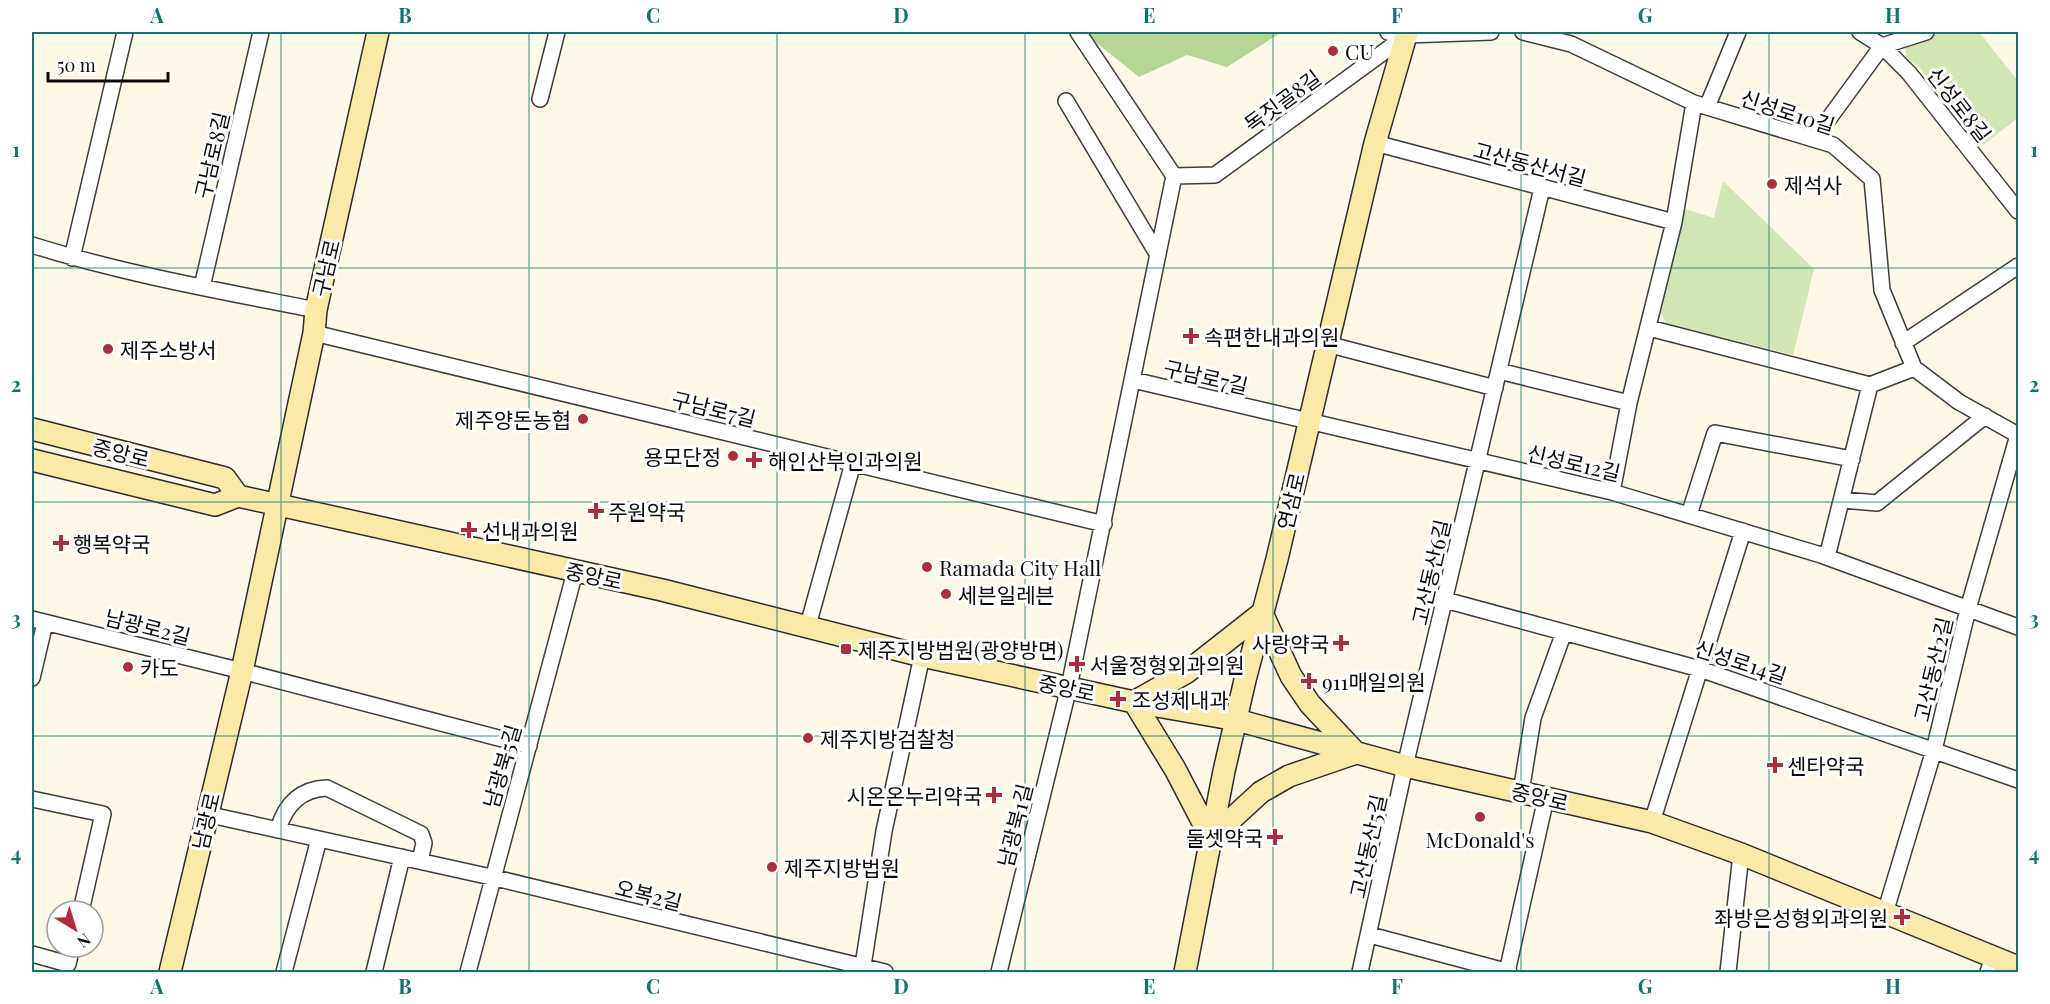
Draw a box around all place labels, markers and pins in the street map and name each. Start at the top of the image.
place label: CU [1345,37,1374,65]
marker: CU [1326,44,1340,58]
place label: 제석사 [1784,170,1842,198]
marker: 제석사 [1765,177,1779,191]
place label: 속편한내과의원 [1204,322,1339,350]
marker: 속편한내과의원 [1182,327,1200,345]
place label: 제주소방서 [120,335,217,363]
marker: 제주소방서 [101,342,115,356]
place label: 제주양돈농협 [455,405,571,433]
marker: 제주양돈농협 [576,412,590,426]
place label: 용모단정 [644,442,721,470]
place label: 해인산부인과의원 [768,446,923,474]
marker: 용모단정 [726,449,740,463]
marker: 해인산부인과의원 [745,451,763,469]
place label: 주원약국 [608,497,685,525]
marker: 주원약국 [589,504,603,518]
place label: 선내과의원 [482,516,579,544]
marker: 선내과의원 [460,521,478,539]
place label: 행복약국 [73,529,150,557]
marker: 행복약국 [54,536,68,550]
place label: Ramada City Hall [939,553,1101,581]
marker: Ramada City Hall [920,560,934,574]
place label: 세븐일레븐 [958,580,1055,608]
marker: 세븐일레븐 [939,587,953,601]
place label: 사랑약국 [1252,629,1329,657]
place label: 제주지방법원(광양방면) [858,635,1064,663]
marker: 사랑약국 [1334,636,1348,650]
marker: 제주지방법원(광양방면) [839,642,853,656]
place label: 서울정형외과의원 [1090,650,1245,678]
place label: 카도 [140,653,179,681]
marker: 서울정형외과의원 [1068,655,1086,673]
marker: 카도 [121,660,135,674]
place label: 911매일의원 [1322,667,1426,695]
marker: 911매일의원 [1300,672,1318,690]
place label: 조성제내과 [1132,685,1229,713]
marker: 조성제내과 [1109,690,1127,708]
place label: 제주지방검찰청 [820,724,955,752]
marker: 제주지방검찰청 [801,731,815,745]
place label: 센타약국 [1787,751,1864,779]
marker: 센타약국 [1768,758,1782,772]
place label: 시온온누리약국 [847,781,982,809]
marker: 시온온누리약국 [987,788,1001,802]
marker: McDonald's [1473,810,1487,824]
place label: 둘셋약국 [1186,823,1263,851]
place label: McDonald's [1425,825,1535,853]
marker: 둘셋약국 [1268,830,1282,844]
place label: 제주지방법원 [784,853,900,881]
marker: 제주지방법원 [765,860,779,874]
place label: 좌방은성형외과의원 [1714,903,1888,931]
marker: 좌방은성형외과의원 [1893,908,1911,926]

